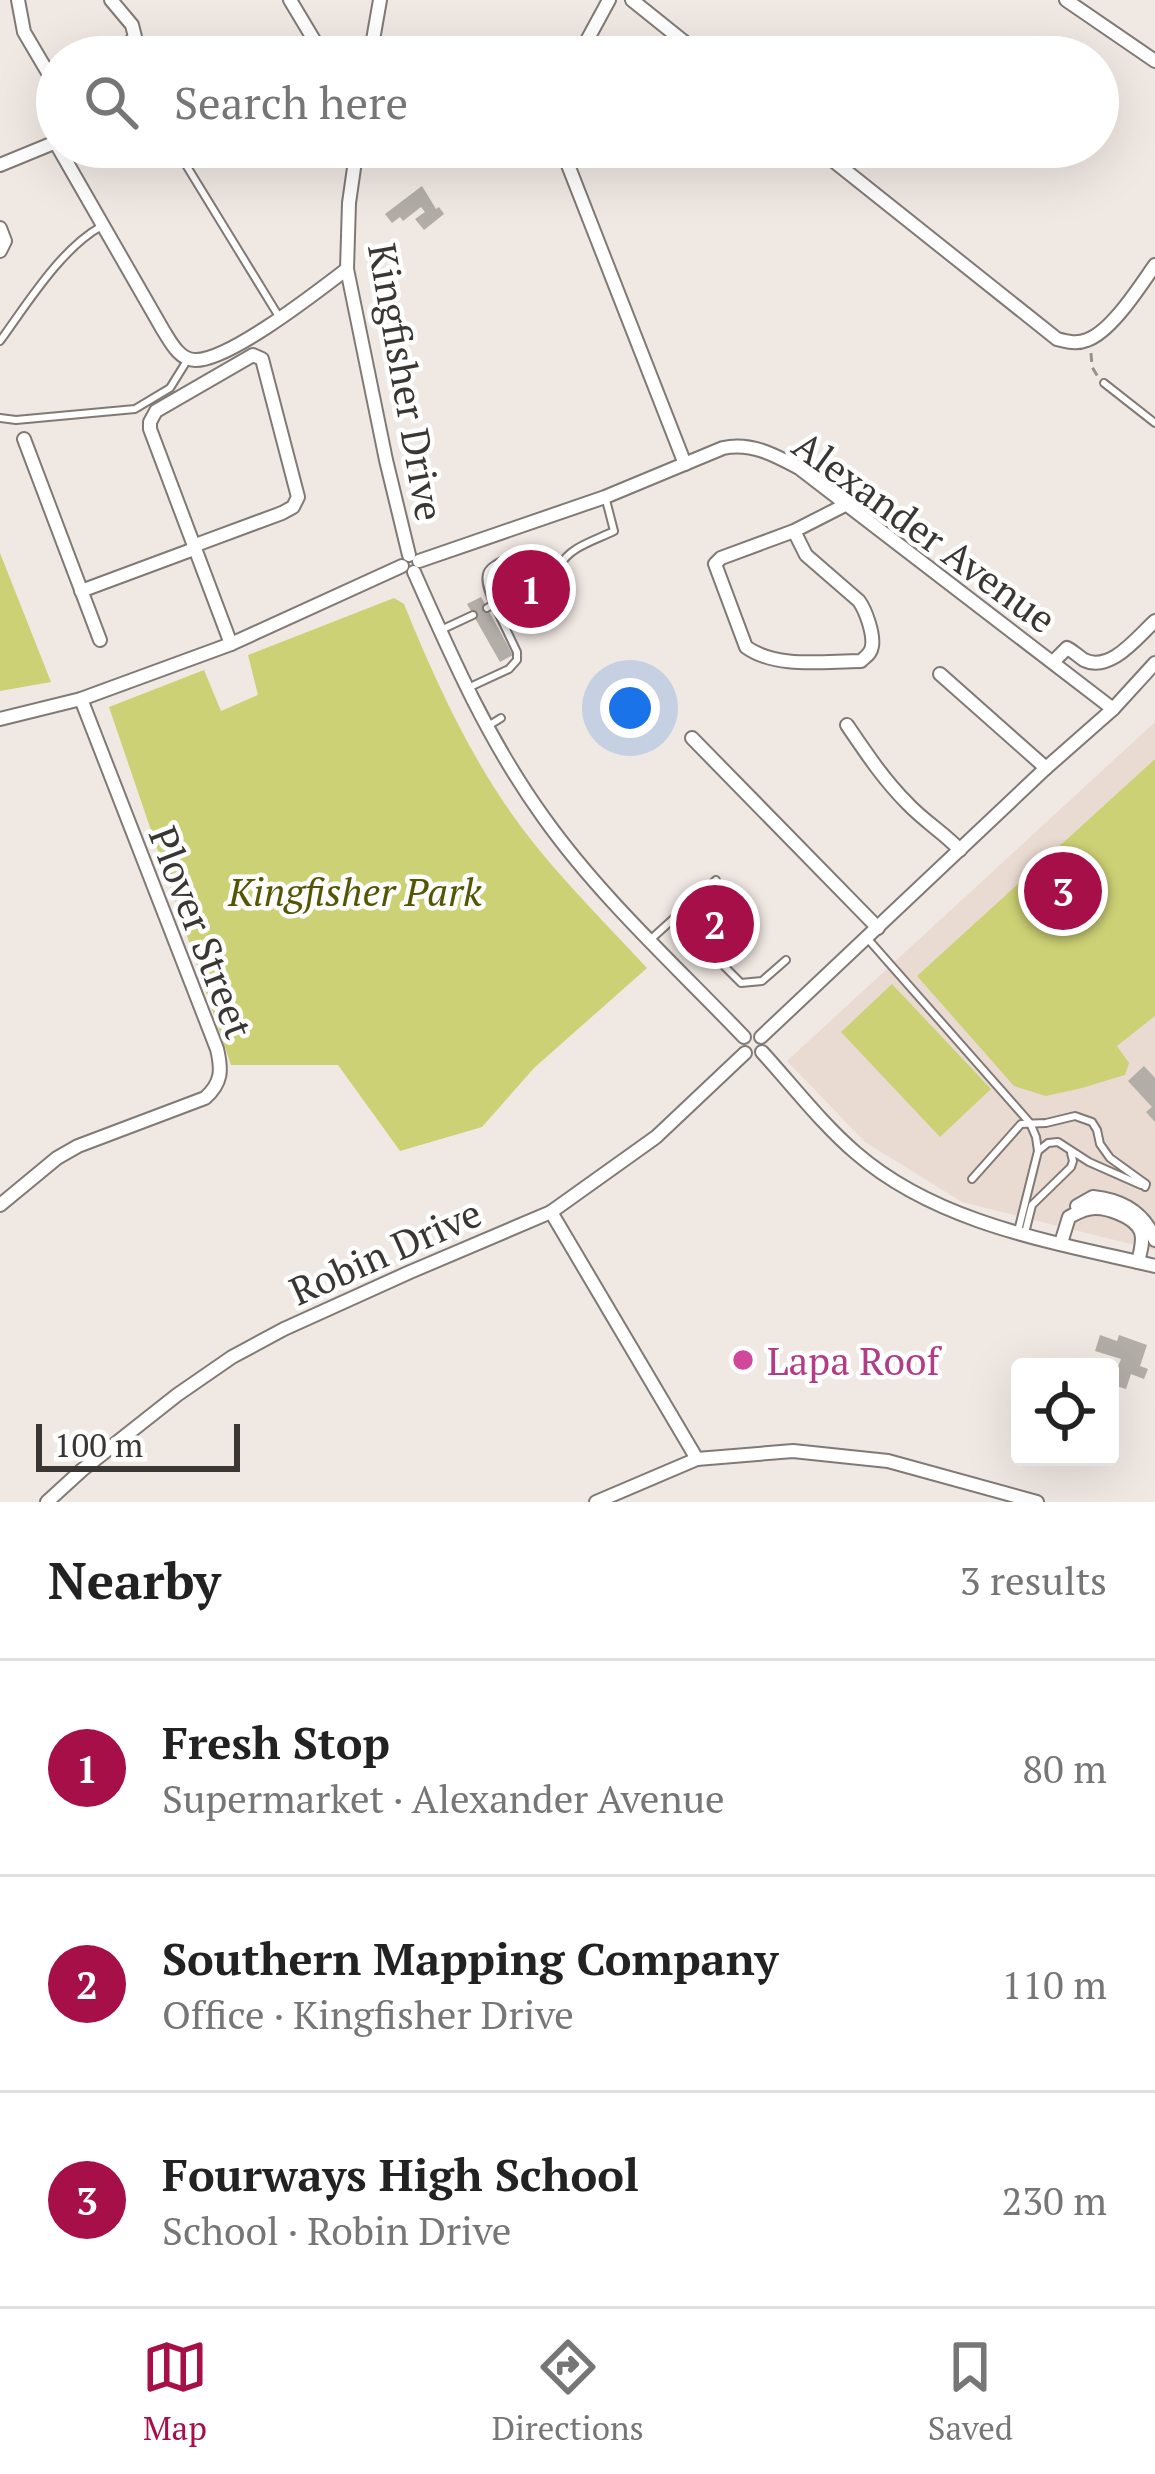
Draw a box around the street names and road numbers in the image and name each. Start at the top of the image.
street label: Kingfisher Drive [357,239,457,525]
street label: Alexander Avenue [783,418,1067,644]
street label: Plover Street [138,819,266,1045]
street label: Robin Drive [281,1186,489,1316]

